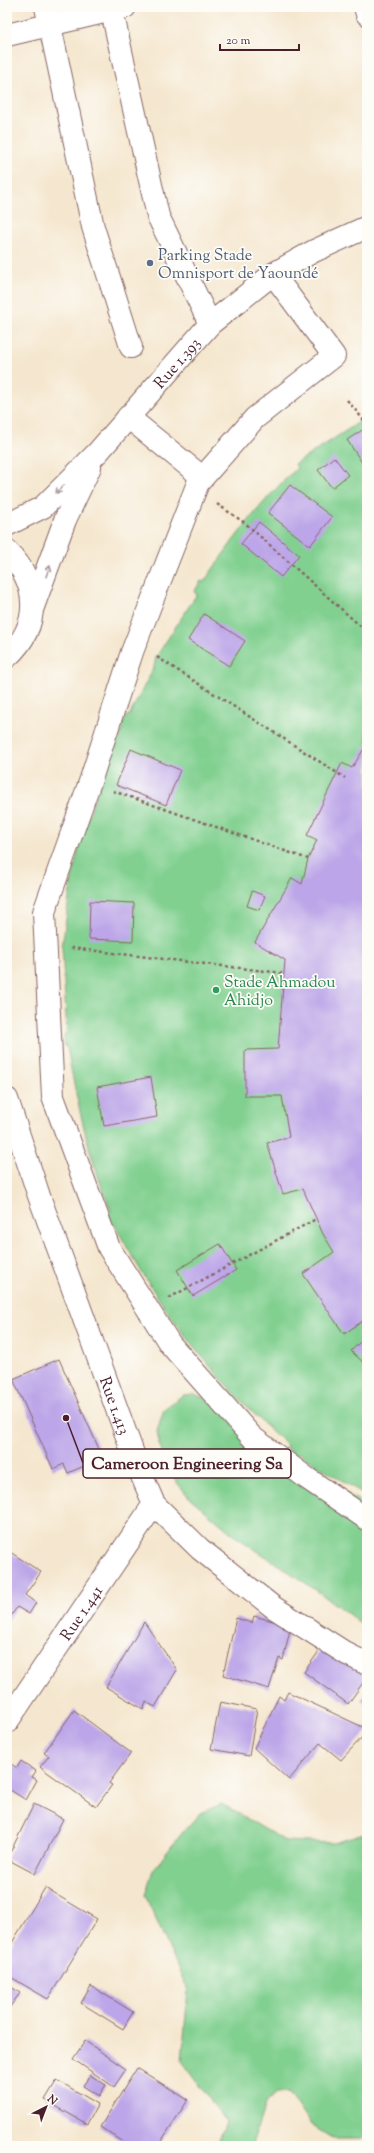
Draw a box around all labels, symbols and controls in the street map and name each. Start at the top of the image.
scale bar [220,26,299,52]
text: 20 m [226,32,251,50]
place label: Parking Stade Omnisport de Yaoundé [158,245,318,286]
marker: Parking Stade Omnisport de Yaoundé [145,258,155,268]
street label: Rue 1.393 [149,334,207,395]
one-way arrow [55,484,65,494]
one-way arrow [44,565,52,577]
place label: Stade Ahmadou Ahidjo [224,972,336,1013]
marker: Stade Ahmadou Ahidjo [211,985,221,995]
street label: Rue 1.413 [92,1374,134,1439]
callout: Cameroon Engineering Sa [83,1449,291,1478]
text: Cameroon Engineering Sa [91,1453,283,1477]
street label: Rue 1.441 [56,1581,110,1646]
north arrow [26,2087,66,2127]
text: N [43,2091,61,2109]

